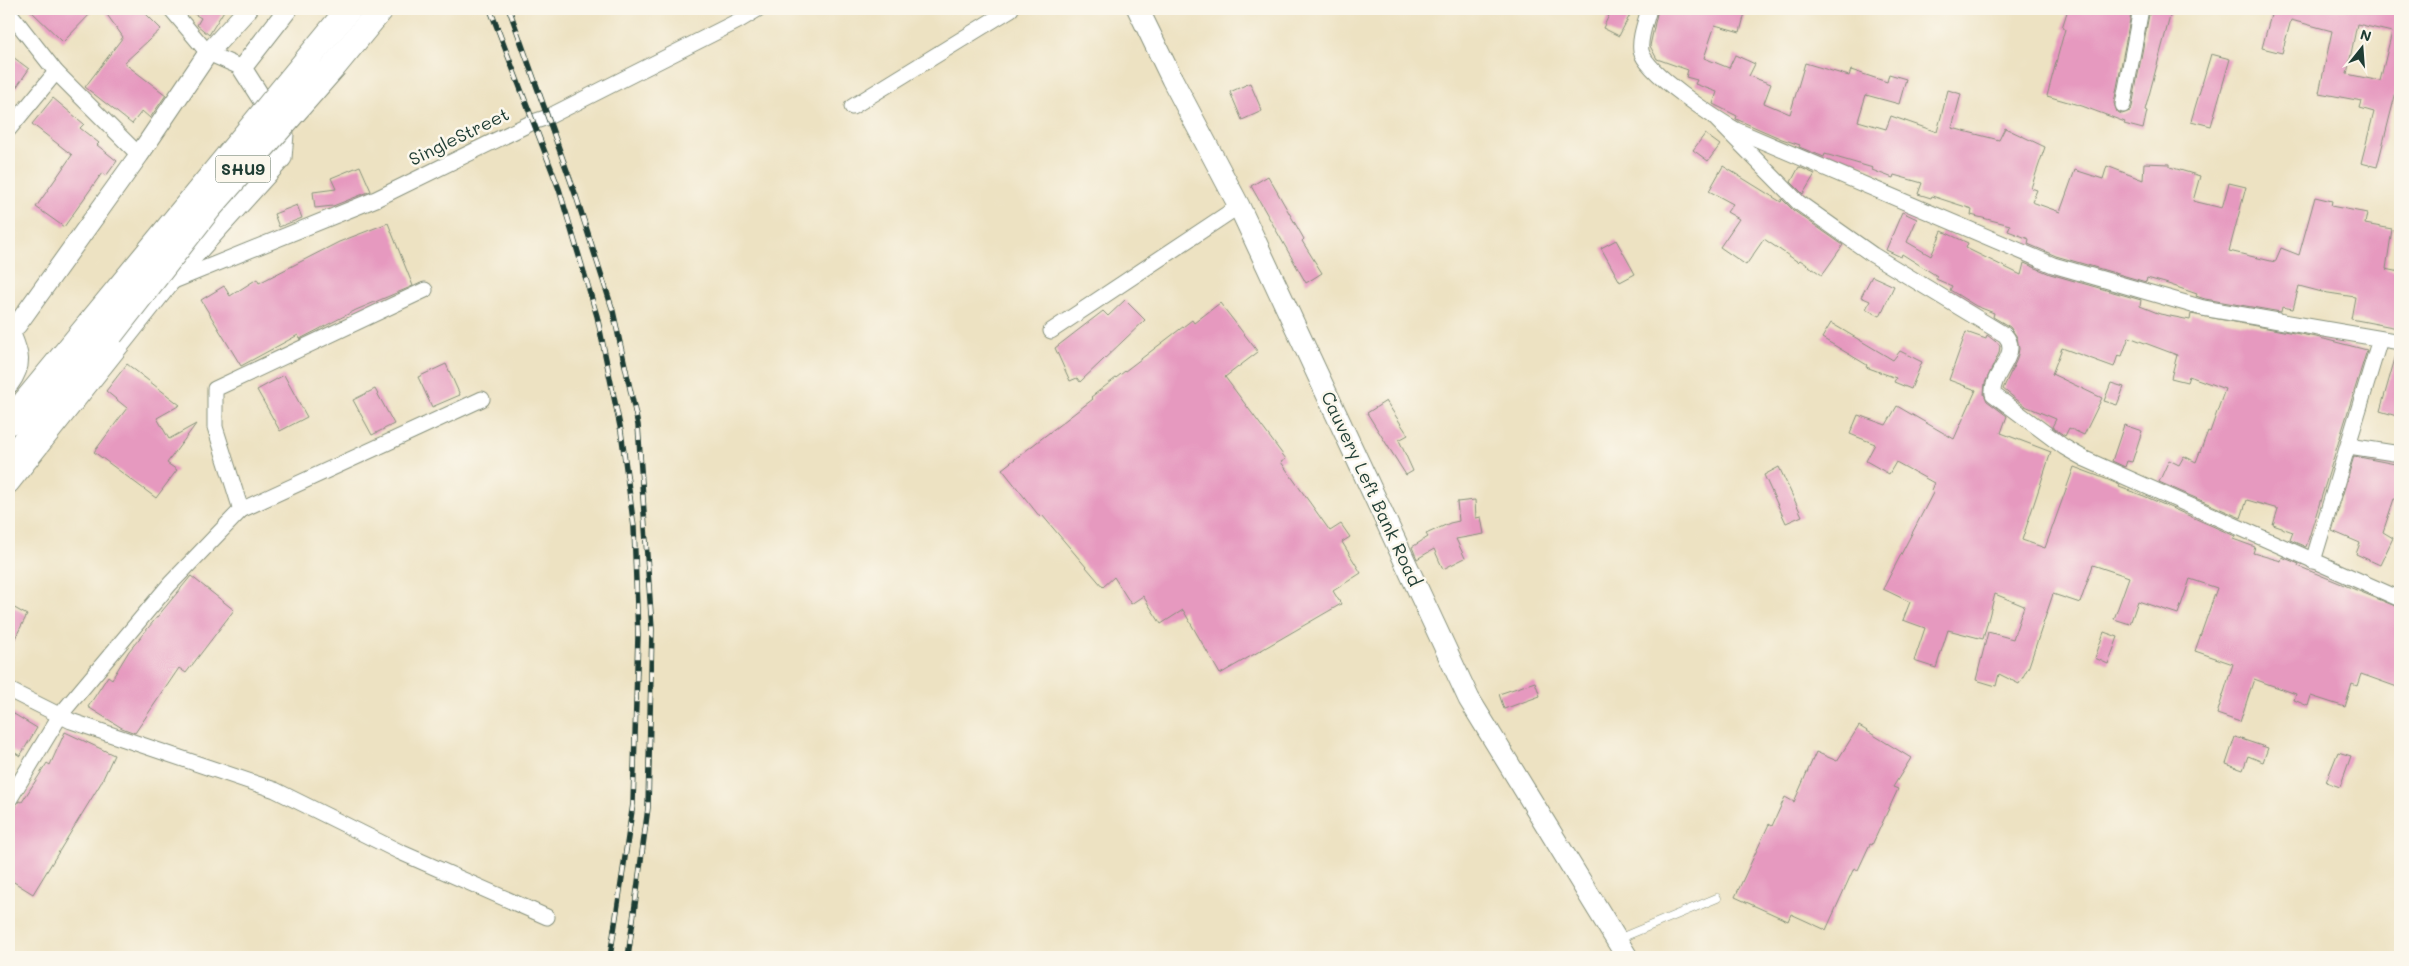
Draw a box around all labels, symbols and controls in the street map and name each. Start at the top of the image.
north arrow [2336,22,2386,72]
text: N [2358,24,2374,46]
street label: SingleStreet [404,101,513,171]
road number: SHU9 [216,156,270,182]
street label: Cauvery Left Bank Road [1316,387,1428,590]

